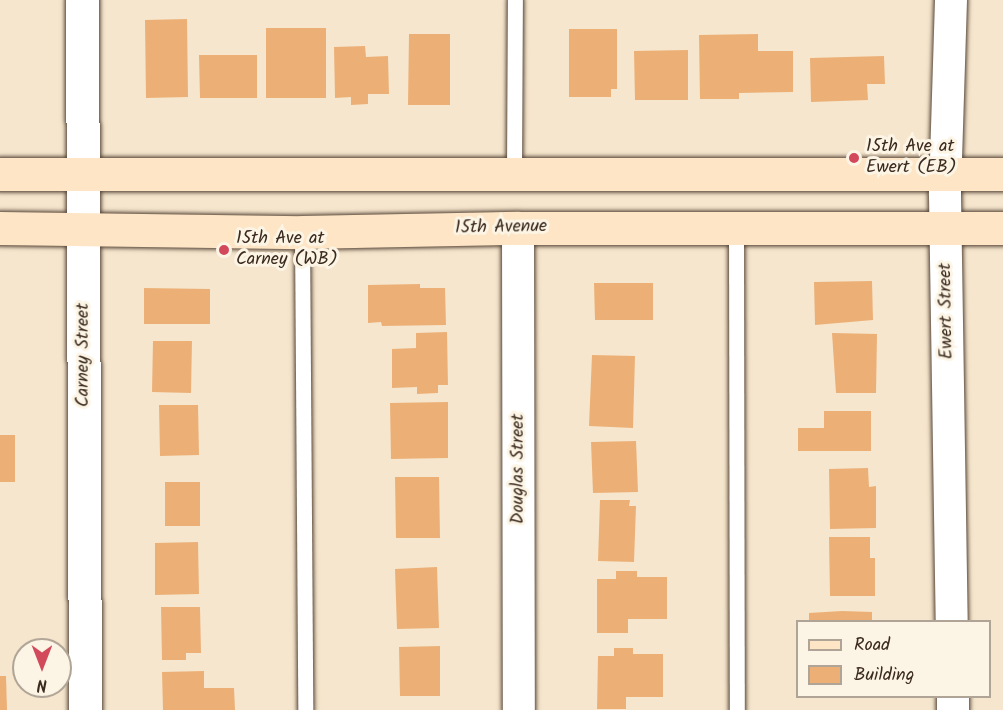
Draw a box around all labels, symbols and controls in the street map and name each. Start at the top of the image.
place label: 15th Ave at Ewert (EB) [866,137,957,180]
marker: 15th Ave at Ewert (EB) [847,151,861,165]
street label: 15th Avenue [455,216,547,240]
place label: 15th Ave at Carney (WB) [236,229,338,272]
marker: 15th Ave at Carney (WB) [217,243,231,257]
street label: Ewert Street [935,263,959,359]
street label: Carney Street [73,303,95,407]
street label: Douglas Street [508,414,530,524]
legend [796,620,991,698]
text: Road [854,631,890,660]
north arrow [12,638,72,698]
text: Building [854,661,914,690]
text: N [37,672,47,697]

